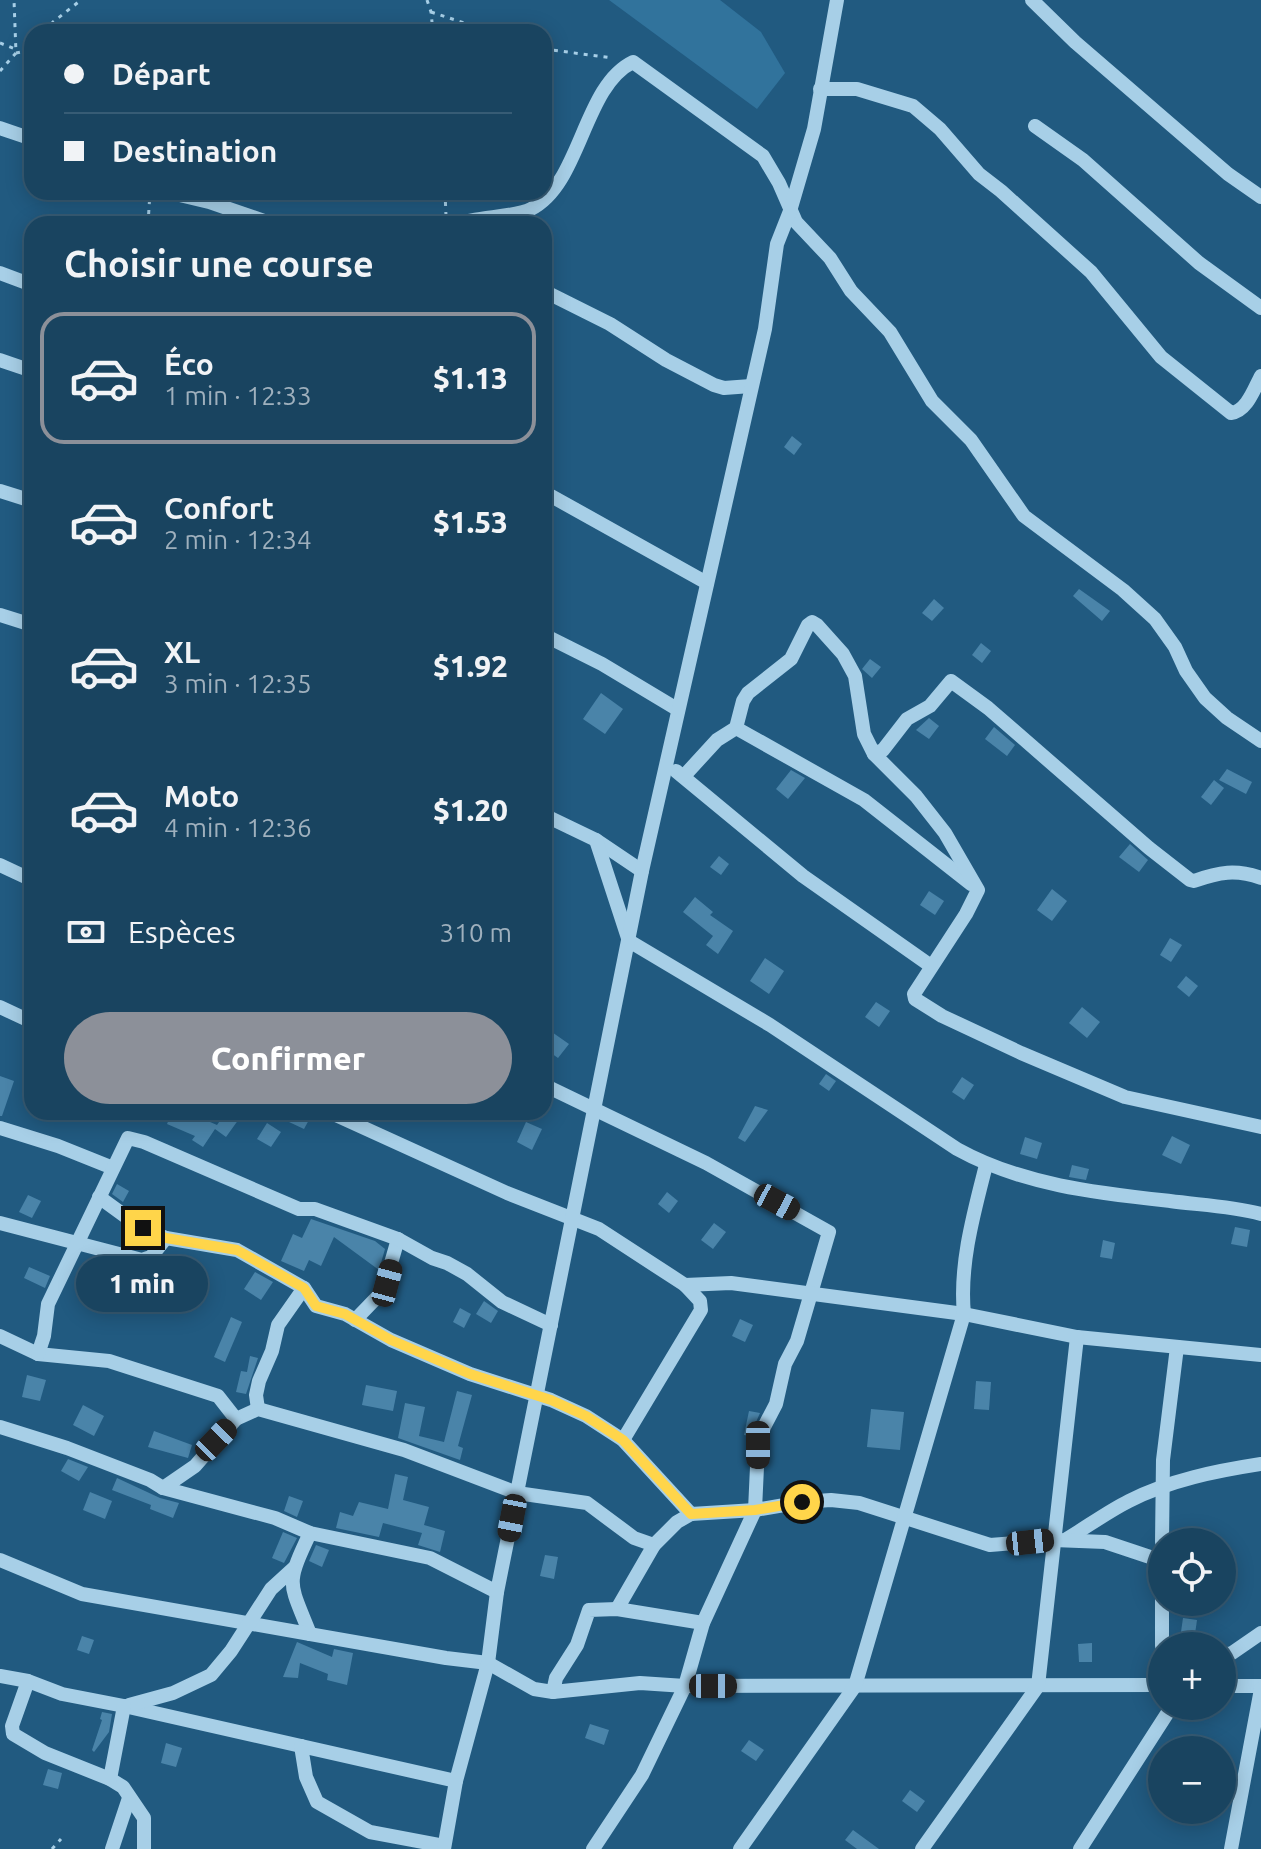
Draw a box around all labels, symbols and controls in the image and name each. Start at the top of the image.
text: Départ [112,57,211,91]
text: Destination [112,134,277,168]
text: Choisir une course [64,243,374,284]
icon: car [68,342,140,414]
text: Éco [164,347,214,381]
text: $1.13 [433,361,508,395]
text: 1 min · 12:33 [164,381,312,410]
icon: car [68,486,140,558]
text: Confort [164,491,274,525]
text: $1.53 [433,505,508,539]
text: 2 min · 12:34 [164,525,312,554]
icon: car [68,630,140,702]
text: XL [164,635,200,669]
text: $1.92 [433,649,508,683]
text: 3 min · 12:35 [164,669,312,698]
icon: car [68,774,140,846]
text: Moto [164,779,239,813]
text: $1.20 [433,793,508,827]
text: 4 min · 12:36 [164,813,312,842]
icon: cash [64,910,108,954]
text: Espèces [128,915,235,949]
text: 310 m [440,918,512,947]
button: Confirmer [64,1012,512,1104]
car [750,1180,804,1224]
route end [125,1210,161,1246]
callout: 1 min [77,1256,209,1312]
car [369,1257,405,1309]
text: 1 min [109,1269,175,1298]
car [191,1414,241,1466]
car [746,1421,770,1469]
route start [784,1484,820,1520]
car [496,1492,528,1544]
car [1005,1528,1055,1556]
map controls [1148,1528,1236,1824]
button: locate [1148,1528,1236,1616]
button: + [1148,1632,1236,1720]
car [689,1674,737,1698]
button: − [1148,1736,1236,1824]

